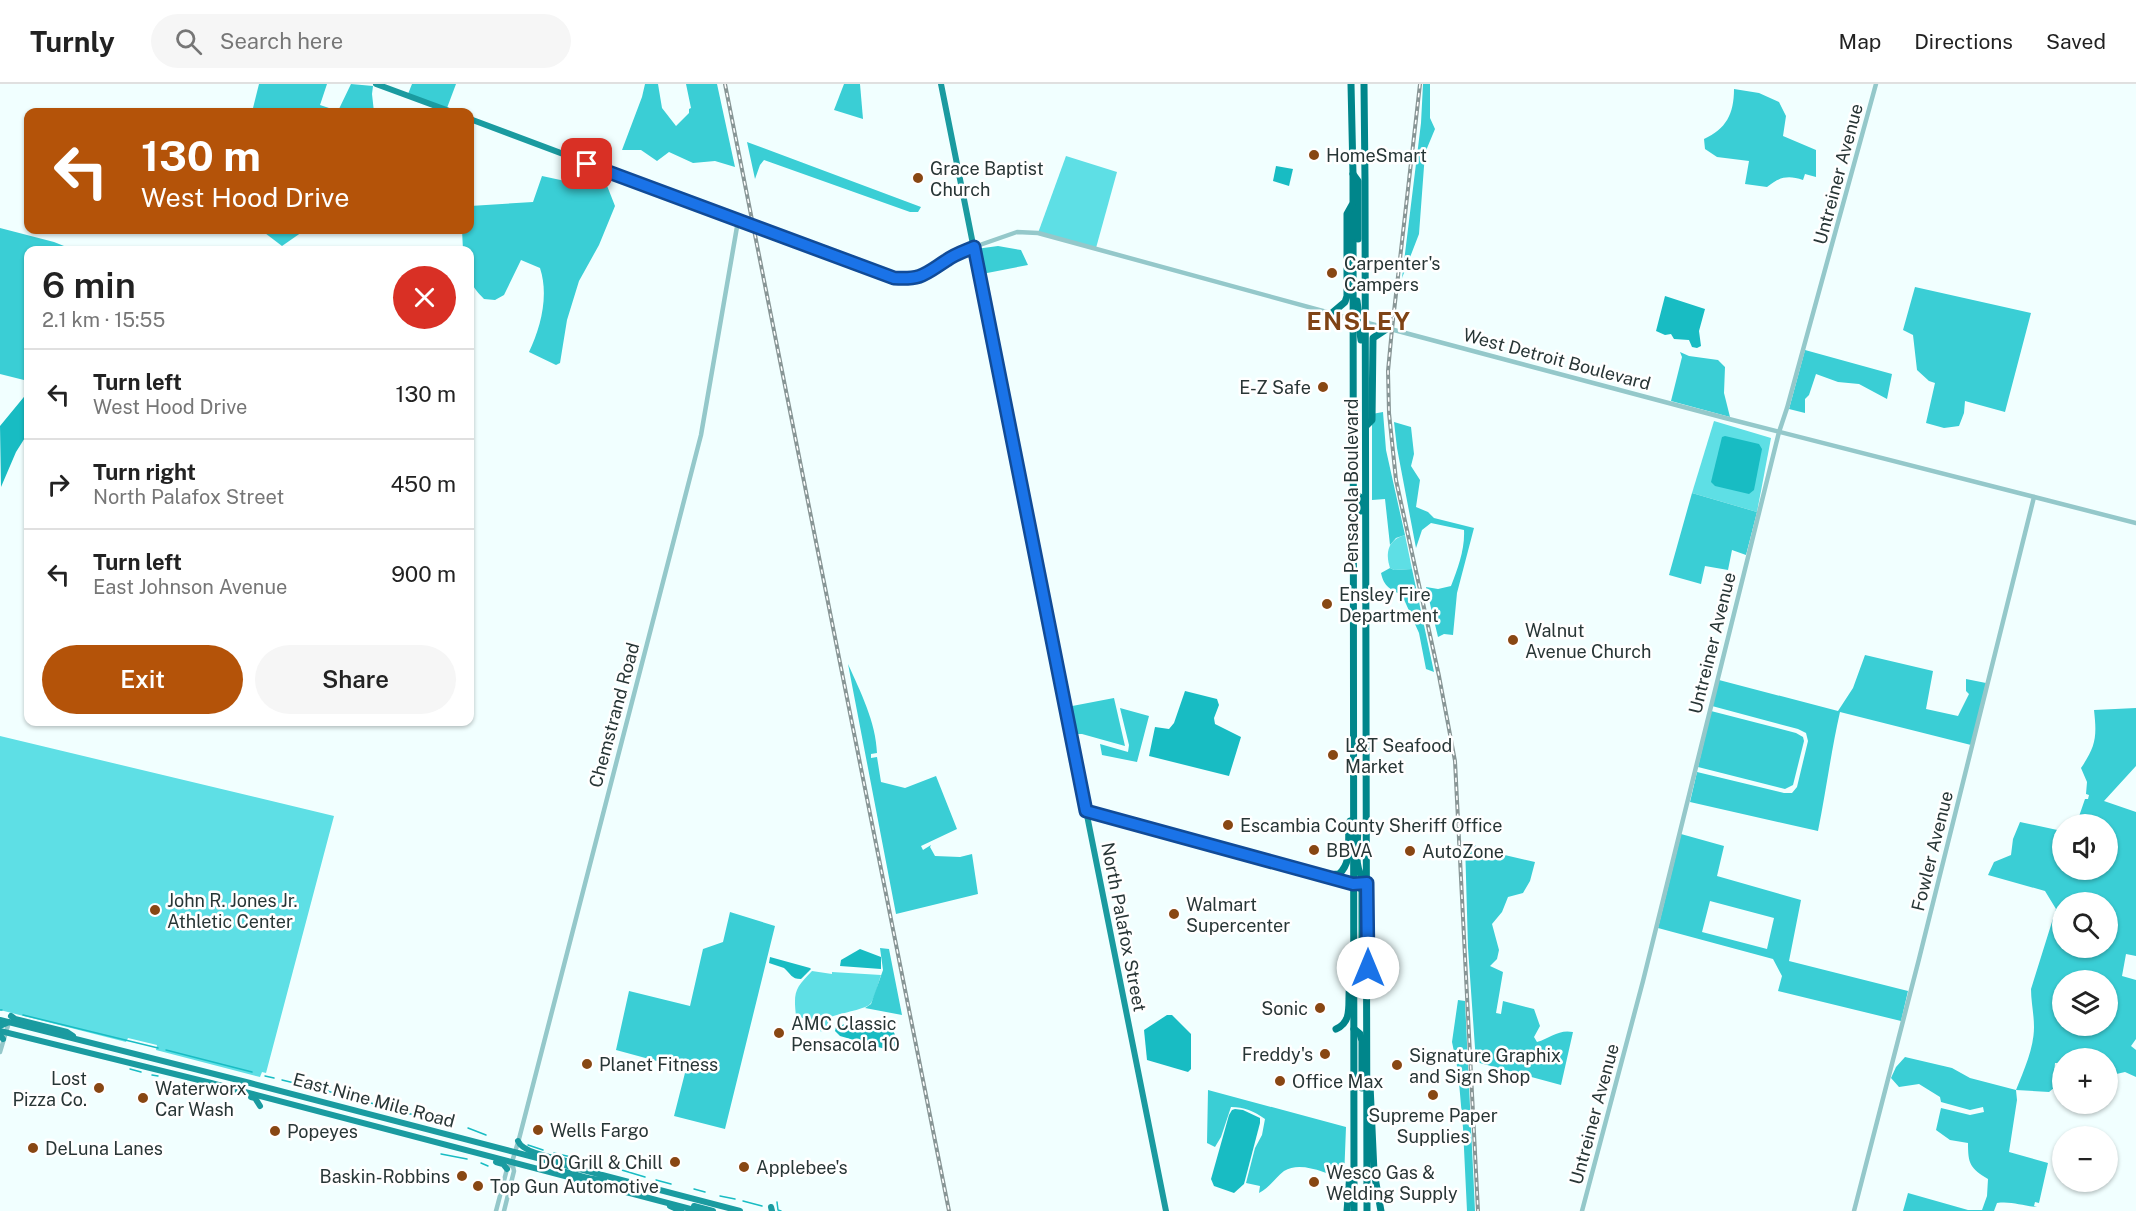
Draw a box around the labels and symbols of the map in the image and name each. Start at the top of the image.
street label: Untreiner Avenue [1809,101,1867,247]
pin [561,138,612,189]
place label: HomeSmart [1326,145,1427,166]
marker: HomeSmart [1307,148,1321,162]
place label: Grace Baptist Church [930,158,1044,200]
marker: Grace Baptist Church [911,171,925,185]
place label: Carpenter's Campers [1344,253,1440,295]
marker: Carpenter's Campers [1325,266,1339,280]
district label: ENSLEY [1306,307,1412,335]
street label: West Detroit Boulevard [1461,324,1653,394]
place label: E-Z Safe [1239,377,1311,398]
marker: E-Z Safe [1316,380,1330,394]
street label: Pensacola Boulevard [1341,399,1362,573]
street label: Untreiner Avenue [1684,570,1740,716]
place label: Ensley Fire Department [1339,584,1439,626]
marker: Ensley Fire Department [1320,597,1334,611]
place label: Walnut Avenue Church [1525,620,1651,662]
marker: Walnut Avenue Church [1506,633,1520,647]
street label: Chemstrand Road [585,640,643,790]
place label: L&T Seafood Market [1345,735,1452,777]
marker: L&T Seafood Market [1326,748,1340,762]
street label: Fowler Avenue [1907,789,1957,913]
place label: Escambia County Sheriff Office [1240,815,1502,836]
marker: Escambia County Sheriff Office [1221,818,1235,832]
place label: BBVA [1326,840,1373,861]
street label: North Palafox Street [1097,841,1151,1013]
place label: AutoZone [1422,841,1504,862]
marker: BBVA [1307,843,1321,857]
marker: AutoZone [1403,844,1417,858]
place label: John R. Jones Jr. Athletic Center [167,890,298,932]
place label: Walmart Supercenter [1186,894,1290,936]
marker: John R. Jones Jr. Athletic Center [148,903,162,917]
marker: Walmart Supercenter [1167,907,1181,921]
position arrow [1336,936,1400,1000]
place label: Sonic [1261,998,1308,1019]
marker: Sonic [1313,1001,1327,1015]
place label: AMC Classic Pensacola 10 [791,1013,900,1055]
marker: AMC Classic Pensacola 10 [772,1026,786,1040]
street label: Untreiner Avenue [1565,1041,1623,1187]
place label: Freddy's [1242,1044,1313,1065]
place label: Signature Graphix and Sign Shop [1409,1045,1561,1087]
marker: Freddy's [1318,1047,1332,1061]
place label: Planet Fitness [599,1054,718,1075]
marker: Planet Fitness [580,1057,594,1071]
marker: Signature Graphix and Sign Shop [1390,1058,1404,1072]
place label: Lost Pizza Co. [13,1068,87,1110]
street label: East Nine Mile Road [291,1068,457,1132]
place label: Office Max [1292,1071,1383,1092]
marker: Office Max [1273,1074,1287,1088]
place label: Waterworx Car Wash [155,1078,247,1120]
marker: Lost Pizza Co. [92,1081,106,1095]
marker: Supreme Paper Supplies [1426,1088,1440,1102]
marker: Waterworx Car Wash [136,1091,150,1105]
place label: Supreme Paper Supplies [1368,1105,1498,1147]
place label: Wells Fargo [550,1120,649,1141]
place label: Popeyes [287,1121,358,1142]
marker: Wells Fargo [531,1123,545,1137]
marker: Popeyes [268,1124,282,1138]
place label: DeLuna Lanes [45,1138,163,1159]
marker: DeLuna Lanes [26,1141,40,1155]
place label: DQ Grill & Chill [538,1152,663,1173]
marker: DQ Grill & Chill [668,1155,682,1169]
place label: Applebee's [756,1157,848,1178]
marker: Applebee's [737,1160,751,1174]
place label: Wesco Gas & Welding Supply [1326,1162,1458,1204]
place label: Baskin-Robbins [320,1166,450,1187]
marker: Baskin-Robbins [455,1169,469,1183]
marker: Wesco Gas & Welding Supply [1307,1175,1321,1189]
place label: Top Gun Automotive [490,1176,659,1197]
marker: Top Gun Automotive [471,1179,485,1193]

